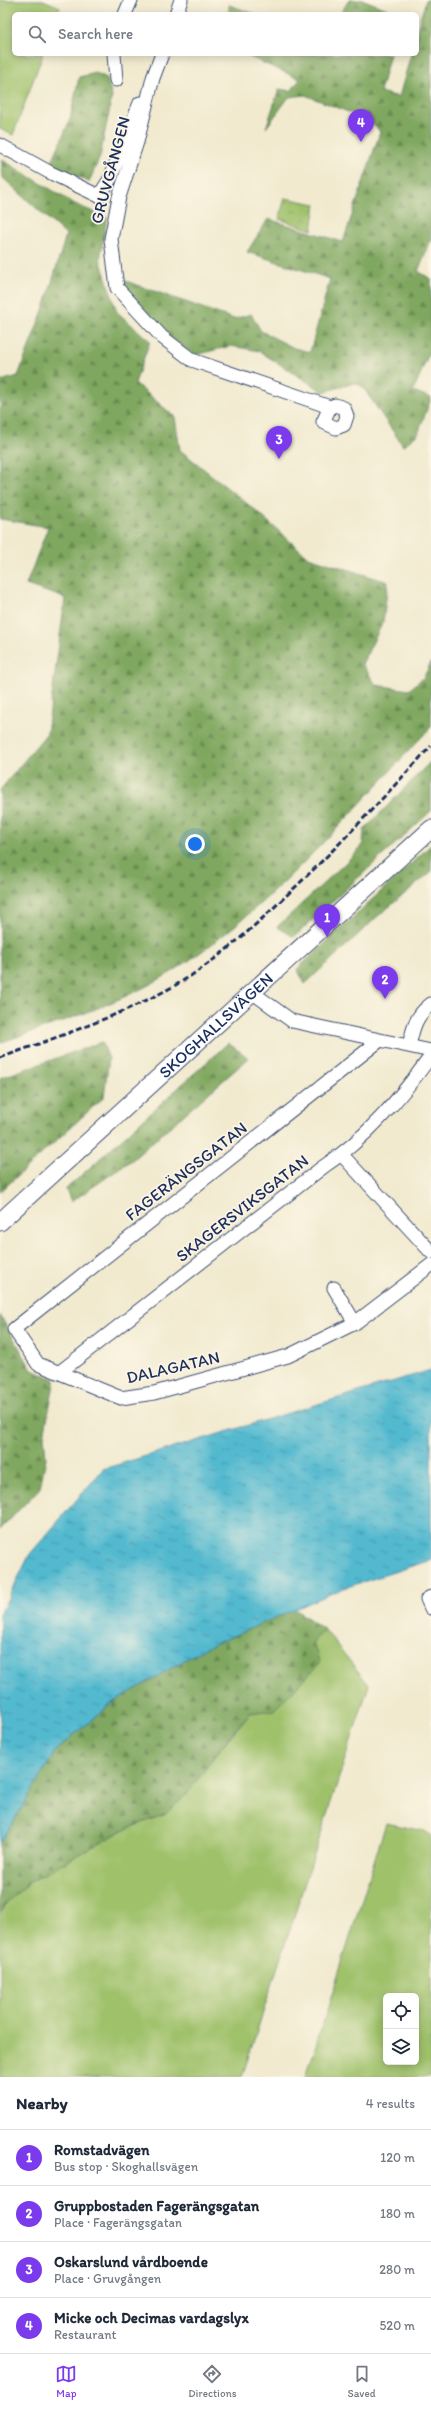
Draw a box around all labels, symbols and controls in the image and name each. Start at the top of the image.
search box [12,12,419,56]
icon: search [26,23,48,45]
text: Search here [58,25,133,43]
pin: 4 [348,109,374,142]
street label: GRUVGÅNGEN [86,114,134,226]
pin: 3 [266,426,292,459]
your location [185,834,205,854]
pin: 1 [314,904,340,937]
pin: 2 [372,966,398,999]
street label: SKOGHALLSVÄGEN [155,968,277,1082]
street label: FAGERÄNGSGATAN [121,1117,251,1225]
street label: SKAGERSVIKSGATAN [172,1150,312,1266]
street label: DALAGATAN [124,1347,222,1387]
map controls [383,1993,419,2065]
button: locate [383,1993,419,2029]
button: layers [383,2029,419,2065]
text: Nearby [16,2093,68,2113]
text: 4 results [366,2096,415,2111]
text: Romstadvägen [54,2141,149,2159]
text: 1 [26,2150,32,2165]
text: 120 m [380,2150,415,2165]
text: Bus stop · Skoghallsvägen [54,2159,198,2174]
text: Gruppbostaden Fagerängsgatan [54,2197,259,2215]
text: 2 [26,2206,32,2221]
text: 180 m [380,2206,415,2221]
text: Place · Fagerängsgatan [54,2215,182,2230]
text: Oskarslund vårdboende [54,2253,208,2271]
text: 3 [25,2262,33,2277]
text: 280 m [379,2262,415,2277]
text: Place · Gruvgången [54,2271,161,2286]
text: Micke och Decimas vardagslyx [54,2309,249,2327]
text: 4 [25,2318,33,2333]
text: 520 m [379,2318,415,2333]
text: Restaurant [54,2327,116,2342]
tab: Map [55,2363,77,2400]
tab: Directions [188,2363,237,2400]
tab: Saved [347,2363,376,2400]

